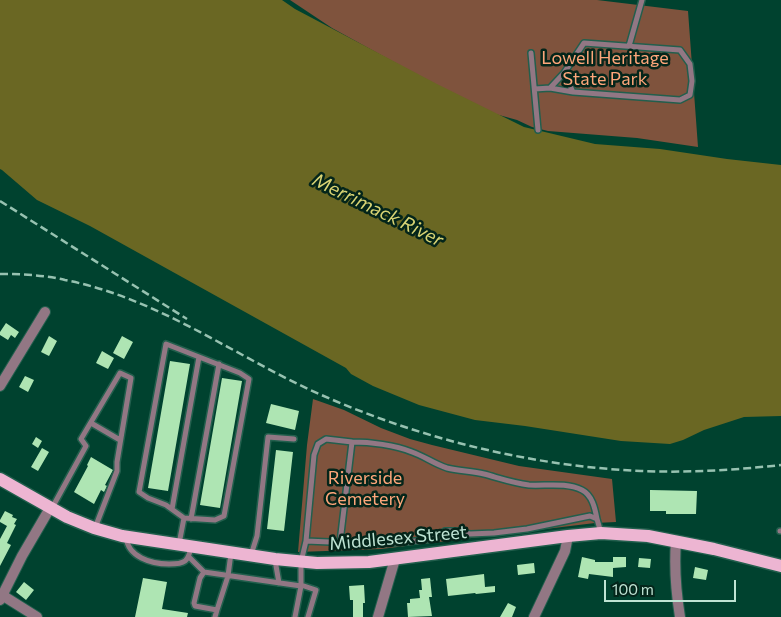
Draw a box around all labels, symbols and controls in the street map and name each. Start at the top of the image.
park label: Lowell Heritage State Park [541,47,669,90]
water label: Merrimack River [309,168,447,252]
park label: Riverside Cemetery [325,467,405,509]
street label: Middlesex Street [328,521,468,555]
scale bar [606,570,738,602]
text: 100 m [612,580,654,598]

